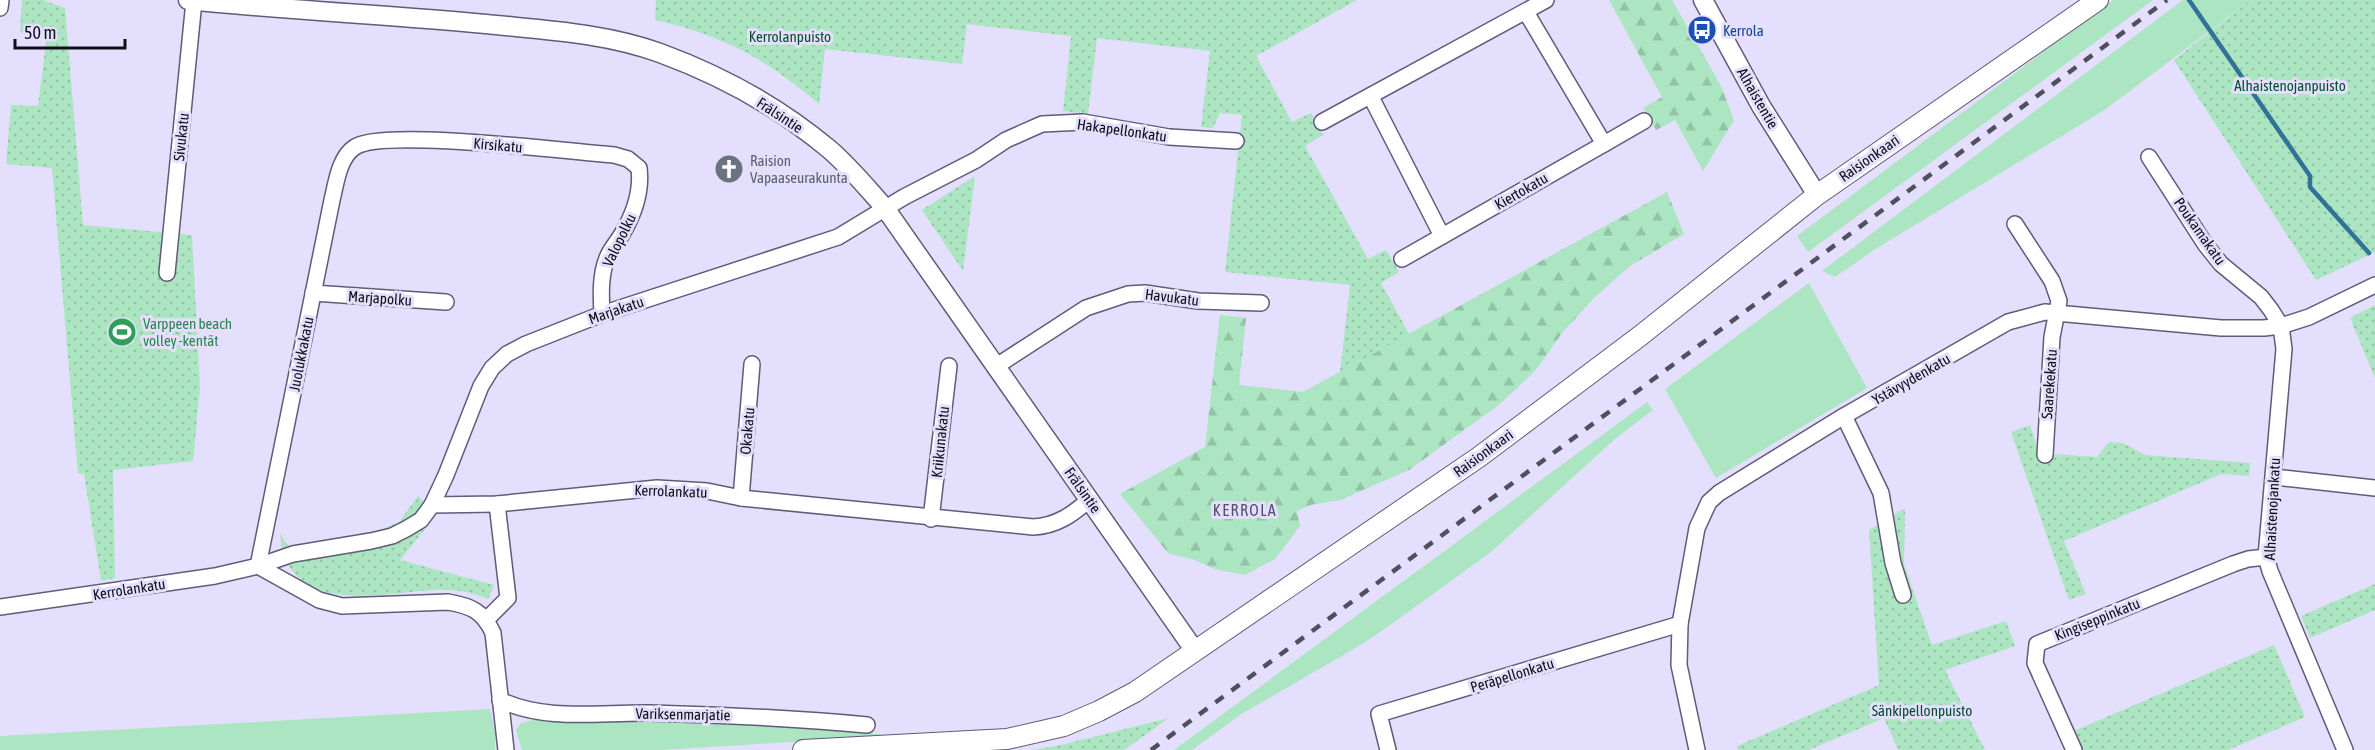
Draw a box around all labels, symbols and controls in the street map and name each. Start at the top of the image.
scale bar [15,12,124,50]
bus stop icon: Kerrola [1686,14,1718,46]
text: 50 m [24,22,56,43]
place label: Kerrola [1723,22,1764,39]
park label: Kerrolanpuisto [749,28,831,45]
street label: Alhaistentie [1734,65,1782,131]
park label: Alhaistenojanpuisto [2234,77,2346,94]
street label: Frälsintie [754,94,806,136]
street label: Sivukatu [170,112,192,162]
street label: Hakapellonkatu [1076,115,1168,145]
street label: Raisionkaari [1836,131,1902,185]
street label: Kirsikatu [473,134,523,156]
place label: Raision Vapaaseurakunta [750,152,848,186]
church icon: Raision Vapaaseurakunta [713,153,745,185]
street label: Kiertokatu [1492,169,1550,213]
street label: Poukamakatu [2171,194,2229,268]
street label: Valopolku [599,211,639,269]
street label: Havukatu [1144,285,1200,309]
street label: Marjapolku [348,287,412,309]
street label: Marjakatu [586,293,646,327]
place label: Varppeen beach volley -kentät [143,315,232,349]
street label: Juolukkakatu [285,315,317,393]
sports icon: Varppeen beach volley -kentät [106,316,138,348]
street label: Saarekekatu [2038,349,2060,419]
street label: Ystävyydenkatu [1869,350,1953,408]
street label: Kriikunakatu [928,405,952,479]
street label: Okakatu [736,407,758,455]
street label: Raisionkaari [1450,426,1516,480]
street label: Alhaistenojankatu [2261,457,2283,561]
street label: Frälsintie [1061,464,1105,516]
street label: Kerrolankatu [634,481,708,501]
district label: KERROLA [1213,501,1277,519]
street label: Kerrolankatu [92,575,166,603]
street label: Kingiseppinkatu [2052,594,2142,644]
street label: Peräpellonkatu [1468,654,1556,696]
park label: Sänkipellonpuisto [1872,702,1972,719]
street label: Variksenmarjatie [635,705,731,723]

